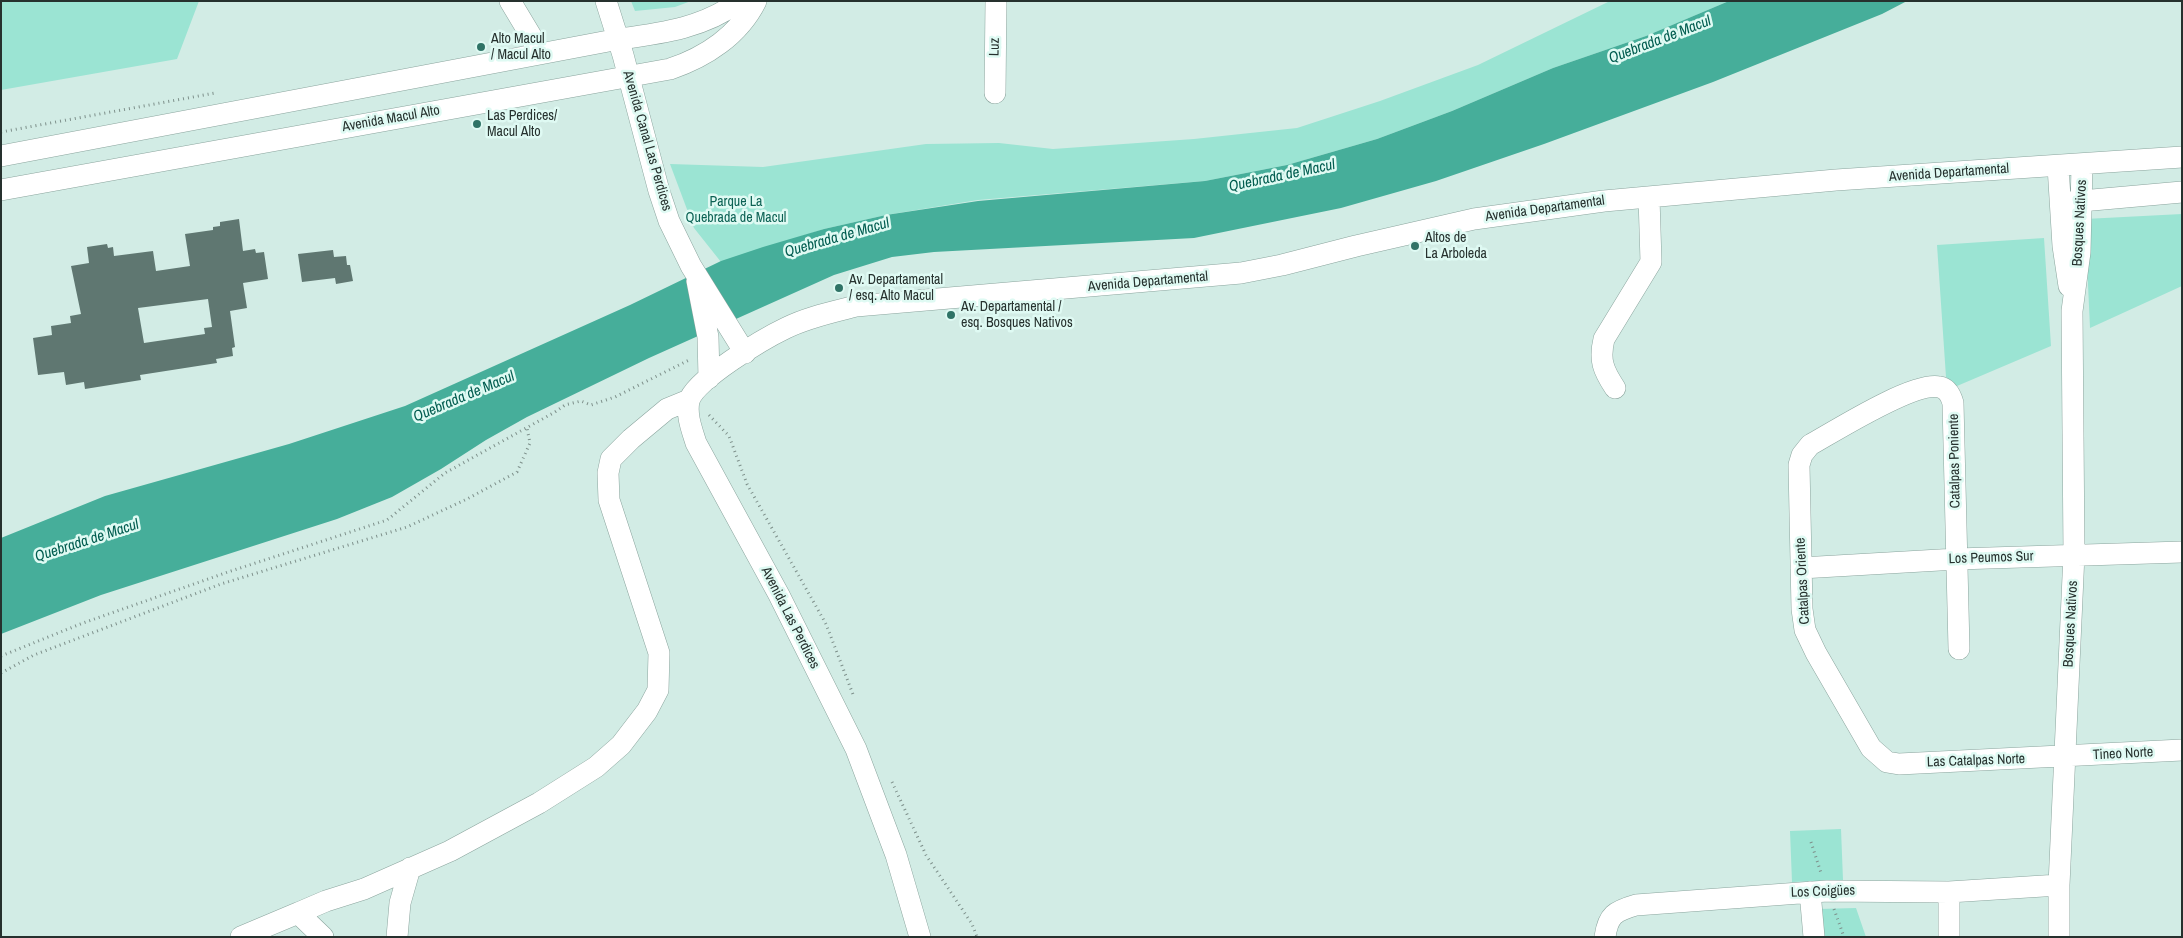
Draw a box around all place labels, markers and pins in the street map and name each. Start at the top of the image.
place label: Alto Macul / Macul Alto [491,31,551,64]
marker: Alto Macul / Macul Alto [475,41,487,53]
place label: Las Perdices/ Macul Alto [487,108,557,140]
marker: Las Perdices/ Macul Alto [471,118,483,130]
place label: Altos de La Arboleda [1425,230,1487,262]
marker: Altos de La Arboleda [1409,240,1421,252]
place label: Av. Departamental / esq. Alto Macul [849,272,943,304]
marker: Av. Departamental / esq. Alto Macul [833,282,845,294]
place label: Av. Departamental / esq. Bosques Nativos [961,299,1073,332]
marker: Av. Departamental / esq. Bosques Nativos [945,309,957,321]

